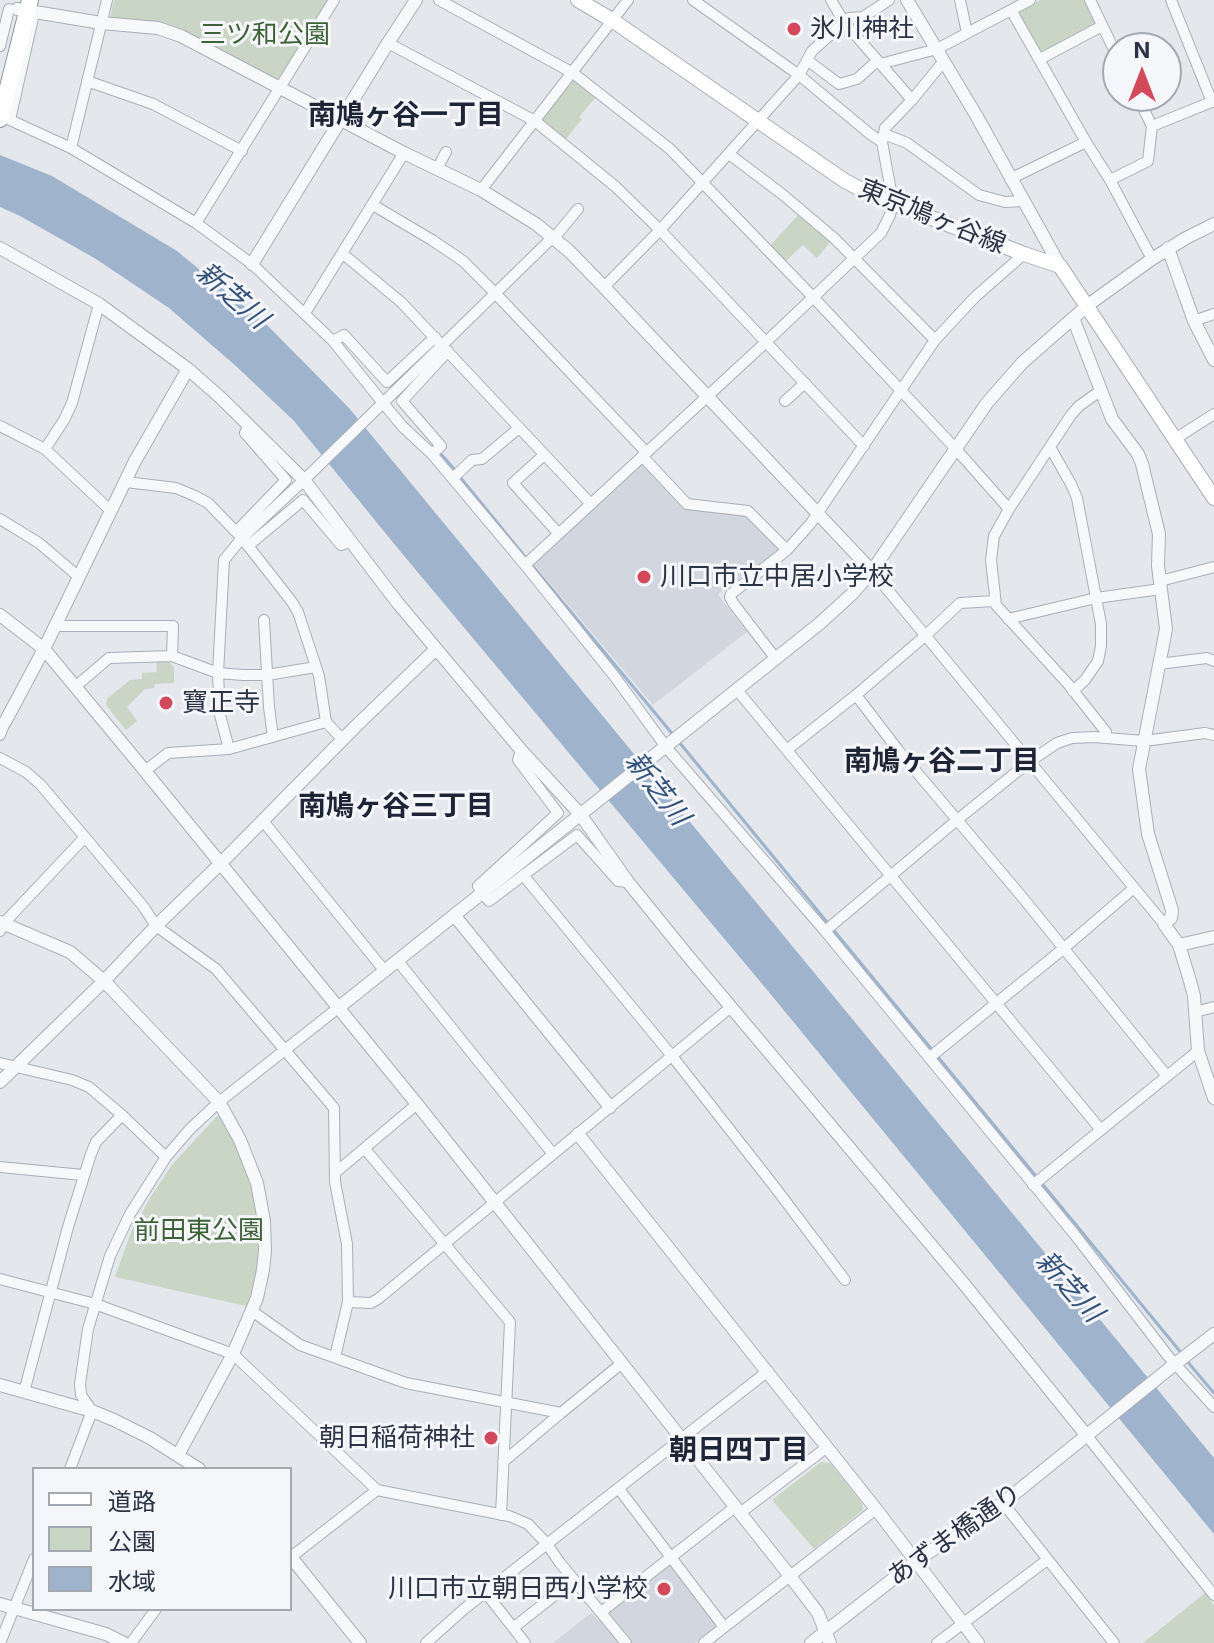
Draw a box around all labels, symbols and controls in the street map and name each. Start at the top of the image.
place label: 氷川神社 [810,13,914,45]
park label: 三ツ和公園 [200,19,330,51]
marker: 氷川神社 [785,20,803,38]
north arrow [1102,32,1182,112]
text: N [1134,37,1150,63]
district label: 南鳩ヶ谷一丁目 [308,99,504,133]
street label: 東京鳩ヶ谷線 [854,173,1010,261]
water label: 新芝川 [189,256,275,336]
place label: 川口市立中居小学校 [660,561,894,593]
marker: 川口市立中居小学校 [635,568,653,586]
place label: 寶正寺 [182,687,260,719]
marker: 寶正寺 [157,694,175,712]
district label: 南鳩ヶ谷二丁目 [844,745,1040,779]
water label: 新芝川 [618,746,696,832]
district label: 南鳩ヶ谷三丁目 [298,790,494,824]
park label: 前田東公園 [134,1215,264,1247]
water label: 新芝川 [1028,1245,1110,1329]
place label: 朝日稲荷神社 [319,1422,475,1454]
marker: 朝日稲荷神社 [482,1429,500,1447]
district label: 朝日四丁目 [669,1434,809,1468]
legend [32,1467,292,1611]
street label: あずま橋通り [882,1477,1028,1593]
text: 道路 [108,1487,156,1516]
text: 公園 [108,1527,156,1556]
text: 水域 [108,1567,156,1596]
place label: 川口市立朝日西小学校 [388,1573,648,1605]
marker: 川口市立朝日西小学校 [655,1580,673,1598]

